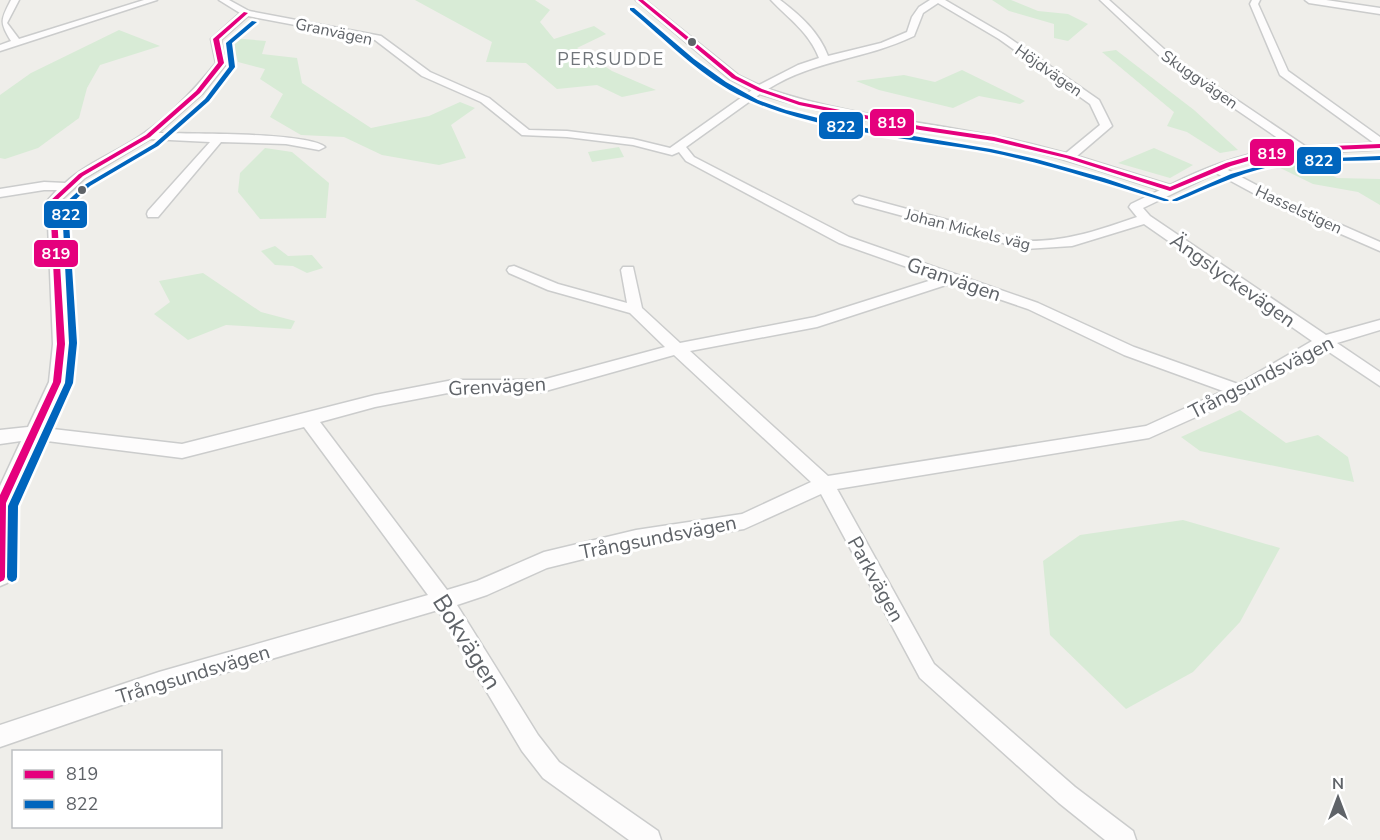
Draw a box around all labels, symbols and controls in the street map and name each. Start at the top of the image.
street label: Granvägen [293,13,374,51]
unlabelled marker [686,36,698,48]
street label: Höjdvägen [1010,40,1087,102]
street label: Skuggvägen [1157,45,1242,114]
district label: PERSUDDE [557,47,665,71]
line badge: 819 [869,108,915,137]
line badge: 822 [818,111,864,140]
text: 819 [878,112,906,134]
text: 822 [827,116,855,138]
line badge: 819 [1249,138,1295,167]
text: 819 [1258,143,1286,165]
line badge: 822 [1296,146,1342,175]
text: 822 [1305,150,1333,172]
street label: Hasselstigen [1252,180,1345,240]
unlabelled marker [76,184,88,196]
line badge: 822 [43,200,88,229]
text: 822 [52,204,80,226]
street label: Johan Mickels väg [902,204,1033,256]
street label: Ängslyckevägen [1165,227,1301,334]
line badge: 819 [33,239,79,268]
text: 819 [42,243,70,265]
street label: Granvägen [903,251,1005,308]
street label: Trångsundsvägen [1184,329,1338,426]
street label: Grenvägen [447,370,547,403]
street label: Trångsundsvägen [578,509,739,566]
street label: Parkvägen [841,532,910,627]
street label: Bokvägen [425,588,509,696]
street label: Trångsundsvägen [113,638,273,711]
legend [12,750,222,828]
text: 819 [66,762,98,786]
north arrow [1308,768,1368,828]
text: N [1332,773,1344,795]
text: 822 [66,792,98,816]

